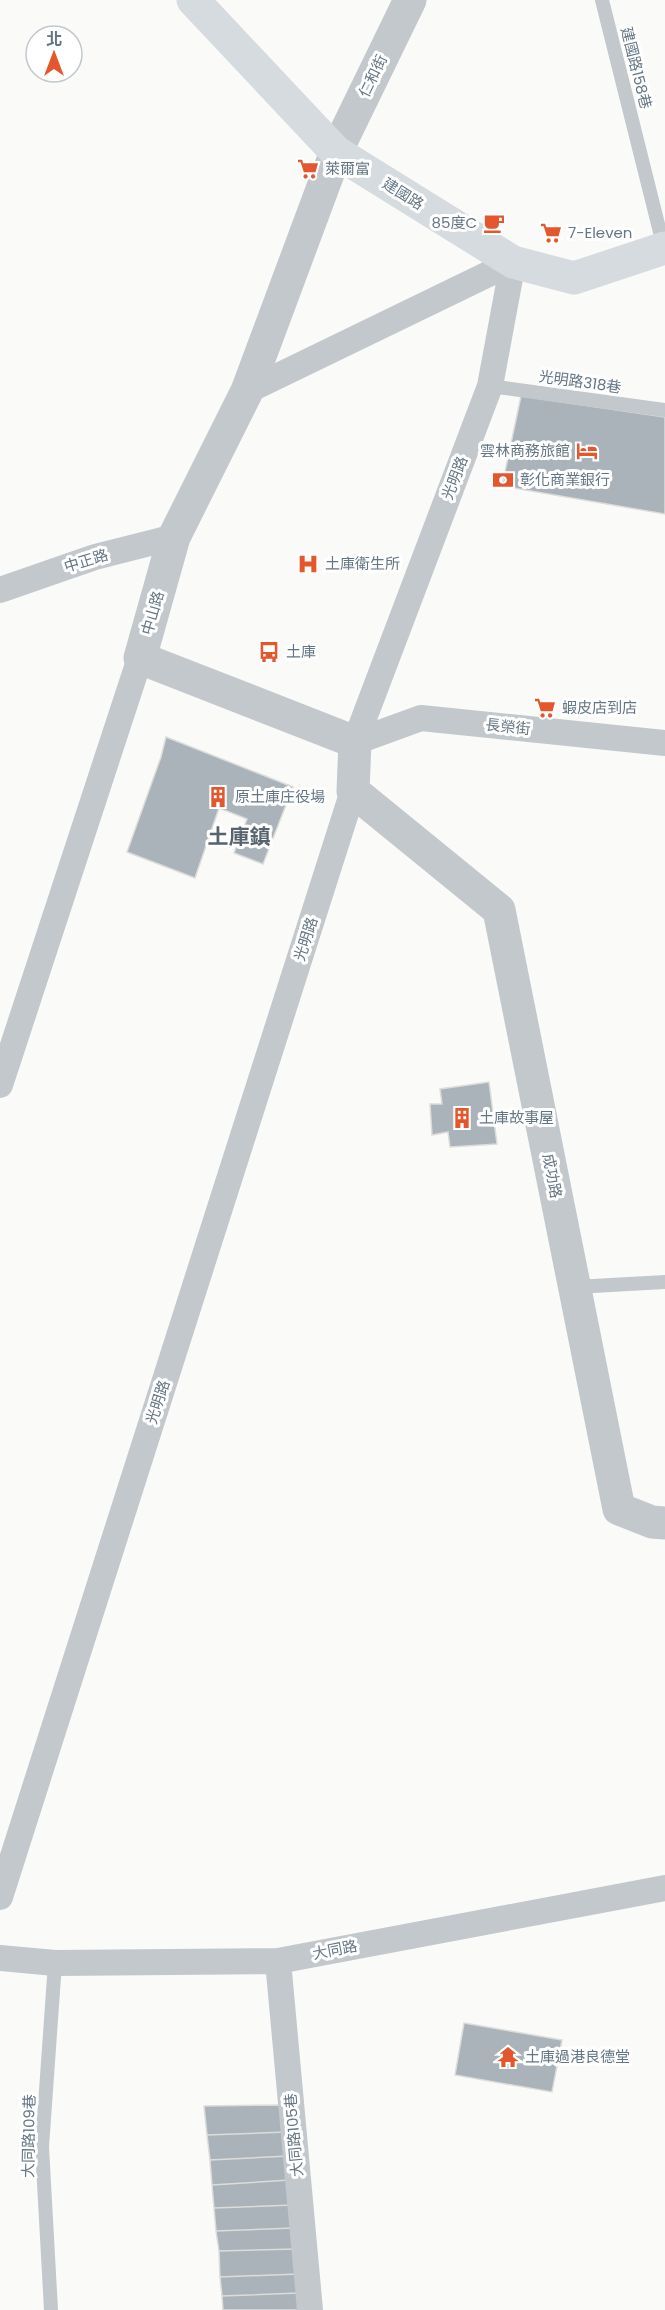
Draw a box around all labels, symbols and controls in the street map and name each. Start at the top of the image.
north arrow [24,24,84,84]
street label: 建國路158巷 [616,25,657,111]
text: 北 [46,28,62,51]
street label: 仁和街 [353,51,392,101]
supermarket icon: 萊爾富 [296,157,320,181]
place label: 萊爾富 [325,158,370,179]
street label: 建國路 [379,173,428,214]
cafe icon: 85度C [482,211,506,235]
place label: 85度C [432,212,477,233]
supermarket icon: 7-Eleven [539,221,563,245]
place label: 7-Eleven [568,222,632,243]
street label: 光明路318巷 [537,365,623,398]
hotel icon: 雲林商務旅館 [575,439,599,463]
place label: 雲林商務旅館 [480,440,570,461]
street label: 光明路 [437,453,472,503]
bank icon: 彰化商業銀行 [491,468,515,492]
place label: 彰化商業銀行 [520,469,610,490]
street label: 中正路 [61,544,110,577]
hospital icon: 土庫衛生所 [296,552,320,576]
place label: 土庫衛生所 [325,553,400,574]
street label: 中山路 [136,588,169,637]
bus stop icon: 土庫 [257,640,281,664]
place label: 土庫 [286,641,316,662]
supermarket icon: 蝦皮店到店 [533,696,557,720]
place label: 蝦皮店到店 [562,697,637,718]
street label: 長榮街 [485,714,532,739]
building icon: 原土庫庄役場 [206,785,230,809]
place label: 原土庫庄役場 [235,786,325,807]
district label: 土庫鎮 [208,822,271,851]
street label: 光明路 [289,914,322,963]
building icon: 土庫故事屋 [450,1106,474,1130]
place label: 土庫故事屋 [479,1107,554,1128]
street label: 成功路 [538,1152,567,1200]
street label: 光明路 [141,1377,174,1426]
street label: 大同路 [311,1935,359,1964]
temple icon: 土庫過港良德堂 [496,2045,520,2069]
place label: 土庫過港良德堂 [525,2046,630,2067]
street label: 大同路105巷 [279,2092,308,2178]
street label: 大同路109巷 [17,2094,40,2178]

